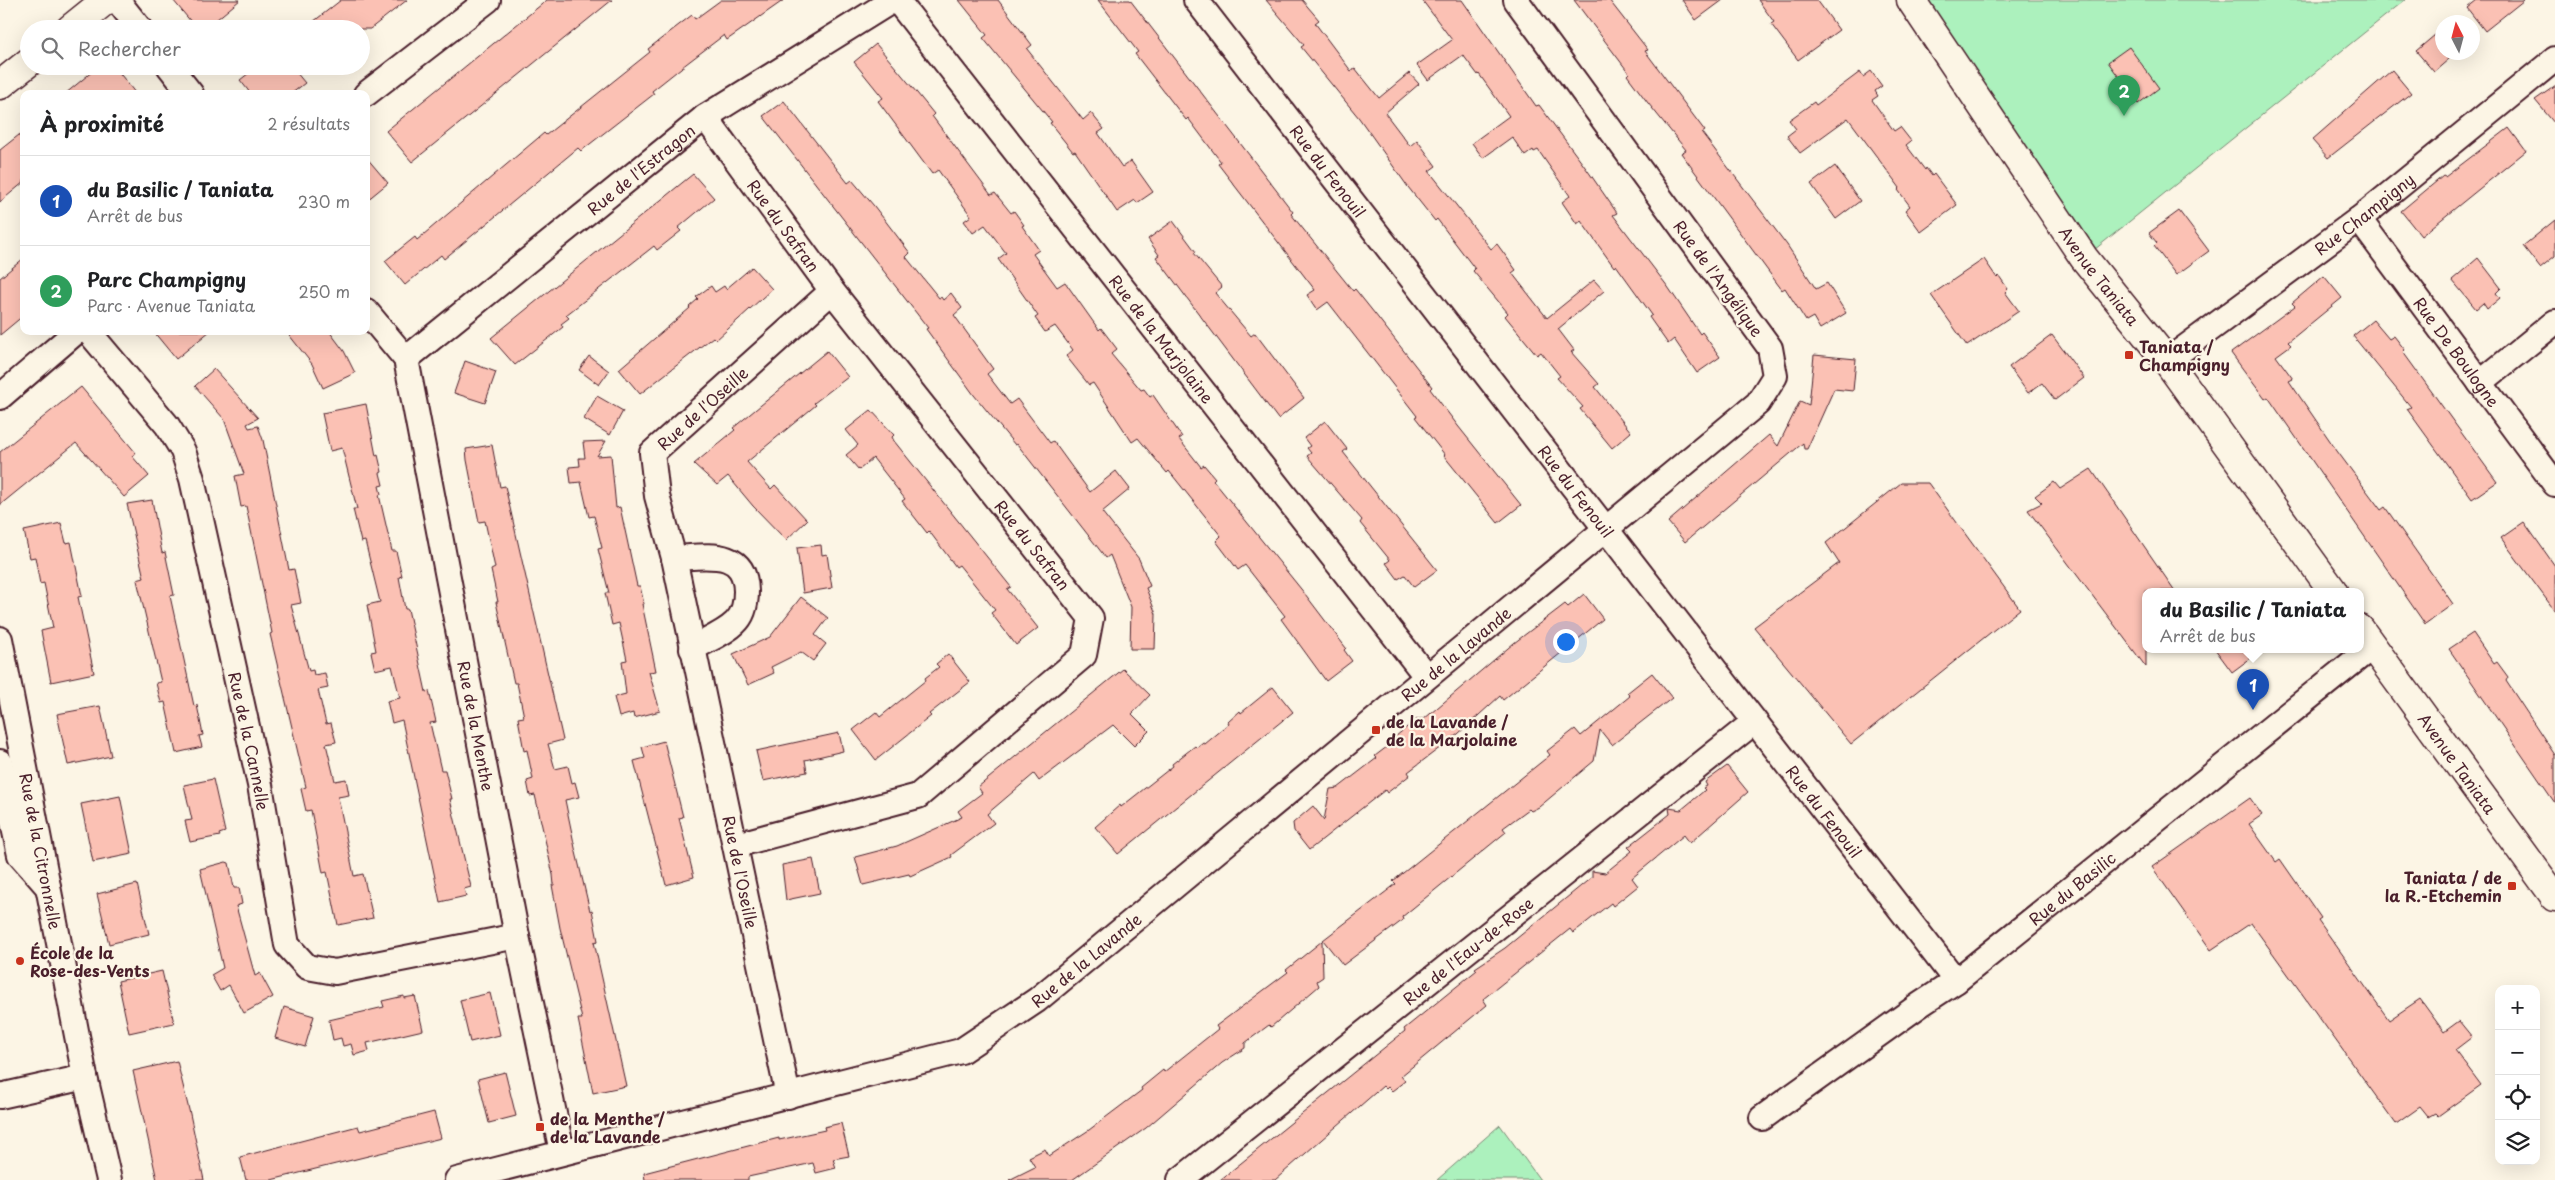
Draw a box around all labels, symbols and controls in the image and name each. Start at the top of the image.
north arrow [2435,15,2480,60]
search box [20,20,370,75]
icon: search [38,34,66,62]
text: Rechercher [78,34,181,62]
pin: 2 [2108,75,2140,116]
text: À proximité [40,107,164,139]
text: 2 résultats [267,111,350,135]
street label: Rue de l'Estragon [582,118,700,220]
street label: Rue du Fenouil [1285,119,1372,222]
street label: Rue Champigny [2309,167,2419,260]
street label: Rue du Safran [742,174,826,276]
text: du Basilic / Taniata [87,175,274,203]
text: 1 [52,189,60,213]
text: 230 m [298,189,350,213]
text: Arrêt de bus [87,203,183,227]
street label: Rue de l'Angélique [1669,215,1770,341]
street label: Avenue Taniata [2054,221,2145,330]
text: Parc Champigny [87,265,246,293]
street label: Rue de la Marjolaine [1104,269,1220,408]
text: 2 [50,279,62,303]
text: 250 m [299,279,350,303]
street label: Rue De Boulogne [2408,292,2506,412]
text: Parc · Avenue Taniata [87,293,255,317]
place label: Taniata / Champigny [2139,334,2230,376]
marker: Taniata / Champigny [2123,349,2135,361]
street label: Rue de l'Oseille [651,360,753,455]
street label: Rue du Fenouil [1533,440,1620,542]
street label: Rue du Safran [990,494,1076,595]
popup [2142,588,2364,653]
text: du Basilic / Taniata [2160,595,2346,623]
street label: Rue de la Lavande [1395,600,1516,706]
text: Arrêt de bus [2160,623,2255,647]
your location [1553,629,1579,655]
street label: Rue de la Menthe [452,659,501,793]
street label: Rue de la Cannelle [223,669,276,812]
pin: 1 [2237,669,2269,710]
street label: Avenue Taniata [2413,708,2503,819]
place label: de la Lavande / de la Marjolaine [1386,709,1517,751]
marker: de la Lavande / de la Marjolaine [1370,724,1382,736]
street label: Rue du Fenouil [1781,760,1868,862]
street label: Rue de la Citronnelle [14,771,68,932]
street label: Rue de l'Oseille [717,813,765,931]
street label: Rue du Basilic [2023,846,2121,930]
place label: Taniata / de la R.-Etchemin [2385,865,2502,907]
marker: Taniata / de la R.-Etchemin [2506,880,2518,892]
street label: Rue de l'Eau-de-Rose [1397,891,1538,1010]
street label: Rue de la Lavande [1025,907,1146,1013]
place label: École de la Rose-des-Vents [30,940,150,982]
marker: École de la Rose-des-Vents [14,955,26,967]
map controls [2495,985,2540,1165]
button: + [2495,985,2540,1030]
button: − [2495,1030,2540,1075]
button: locate [2495,1075,2540,1120]
place label: de la Menthe / de la Lavande [550,1106,665,1148]
button: layers [2495,1120,2540,1165]
marker: de la Menthe / de la Lavande [534,1121,546,1133]

